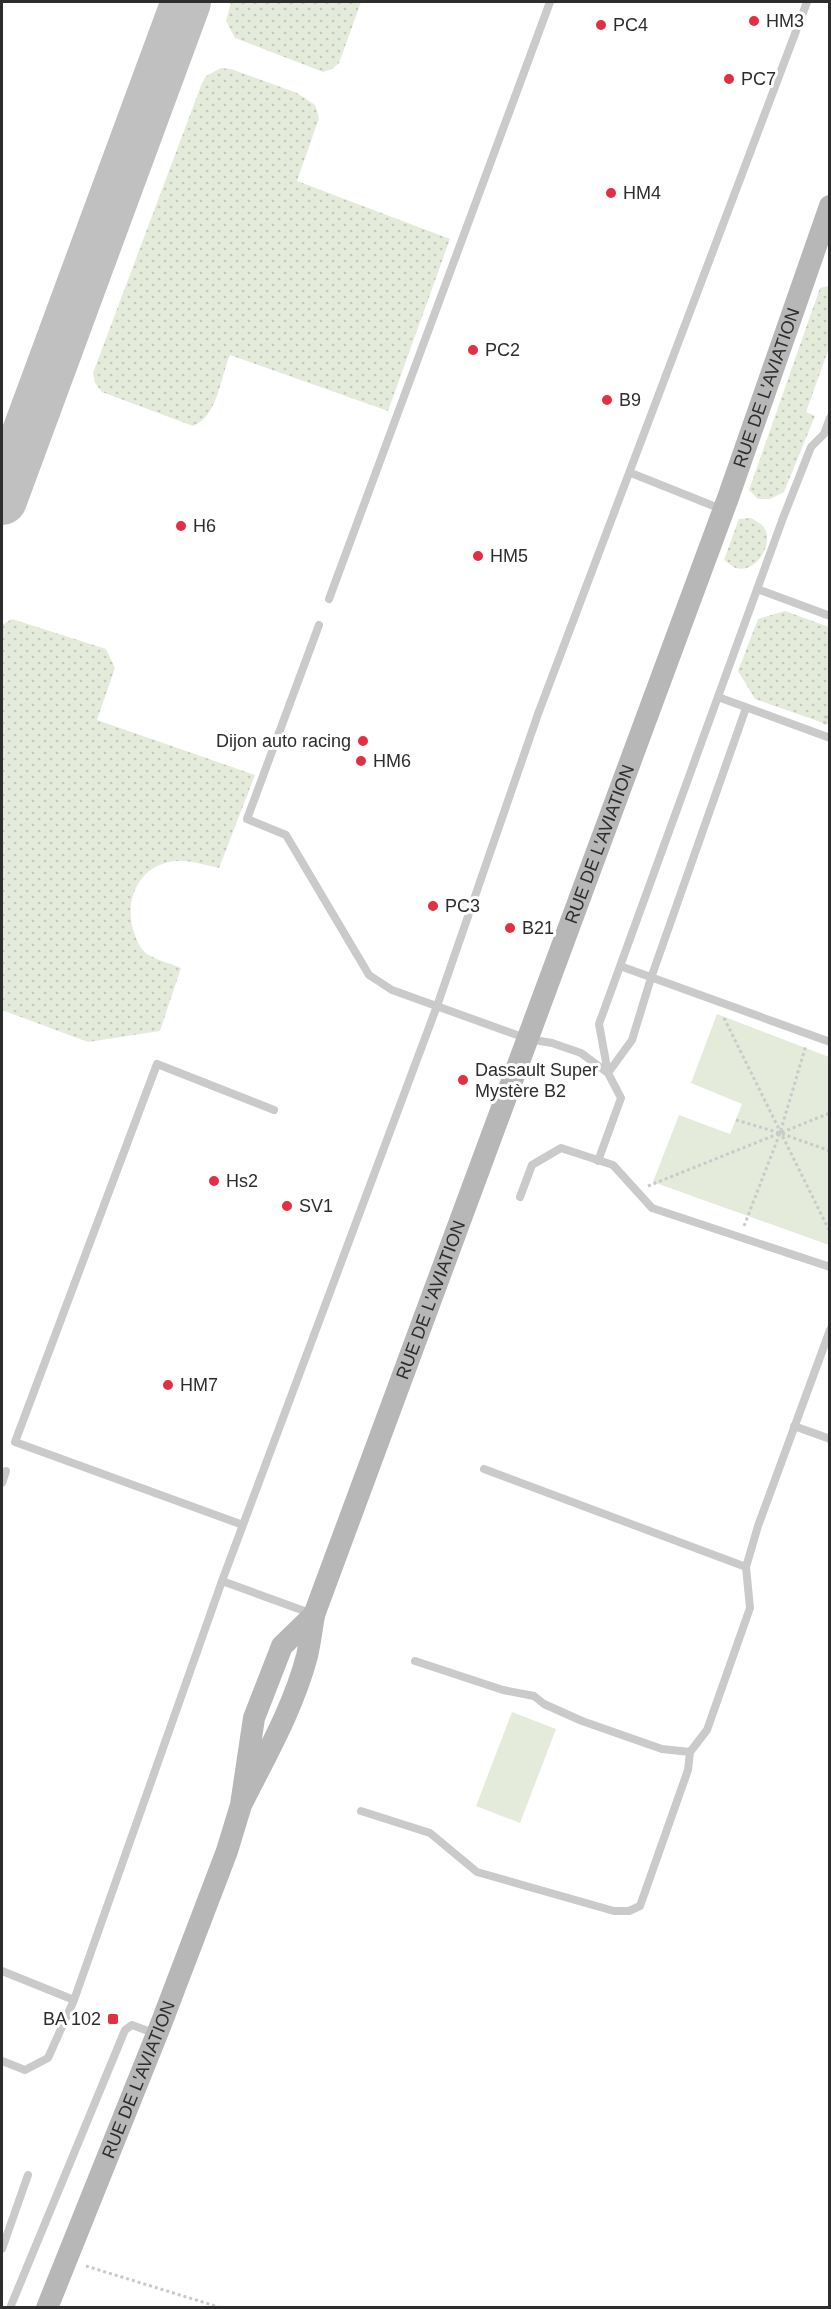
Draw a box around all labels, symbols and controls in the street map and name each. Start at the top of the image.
place label: HM3 [766,11,804,31]
marker: HM3 [747,14,761,28]
place label: PC4 [613,15,648,35]
marker: PC4 [594,18,608,32]
place label: PC7 [741,69,776,89]
marker: PC7 [722,72,736,86]
place label: HM4 [623,183,661,203]
marker: HM4 [604,186,618,200]
street label: RUE DE L'AVIATION [729,305,804,470]
place label: PC2 [485,340,520,360]
marker: PC2 [466,343,480,357]
place label: B9 [619,390,641,410]
marker: B9 [600,393,614,407]
place label: H6 [193,516,216,536]
marker: H6 [174,519,188,533]
place label: HM5 [490,546,528,566]
marker: HM5 [471,549,485,563]
place label: Dijon auto racing [216,731,351,751]
marker: Dijon auto racing [356,734,370,748]
place label: HM6 [373,751,411,771]
marker: HM6 [354,754,368,768]
street label: RUE DE L'AVIATION [561,762,638,926]
place label: PC3 [445,896,480,916]
marker: PC3 [426,899,440,913]
place label: B21 [522,918,554,938]
marker: B21 [503,921,517,935]
place label: Dassault Super Mystère B2 [475,1060,598,1101]
marker: Dassault Super Mystère B2 [456,1073,470,1087]
place label: Hs2 [226,1171,258,1191]
marker: Hs2 [207,1174,221,1188]
place label: SV1 [299,1196,333,1216]
marker: SV1 [280,1199,294,1213]
street label: RUE DE L'AVIATION [392,1218,469,1382]
place label: HM7 [180,1375,218,1395]
marker: HM7 [161,1378,175,1392]
street label: RUE DE L'AVIATION [98,1998,179,2161]
place label: BA 102 [43,2009,101,2029]
marker: BA 102 [106,2012,120,2026]

